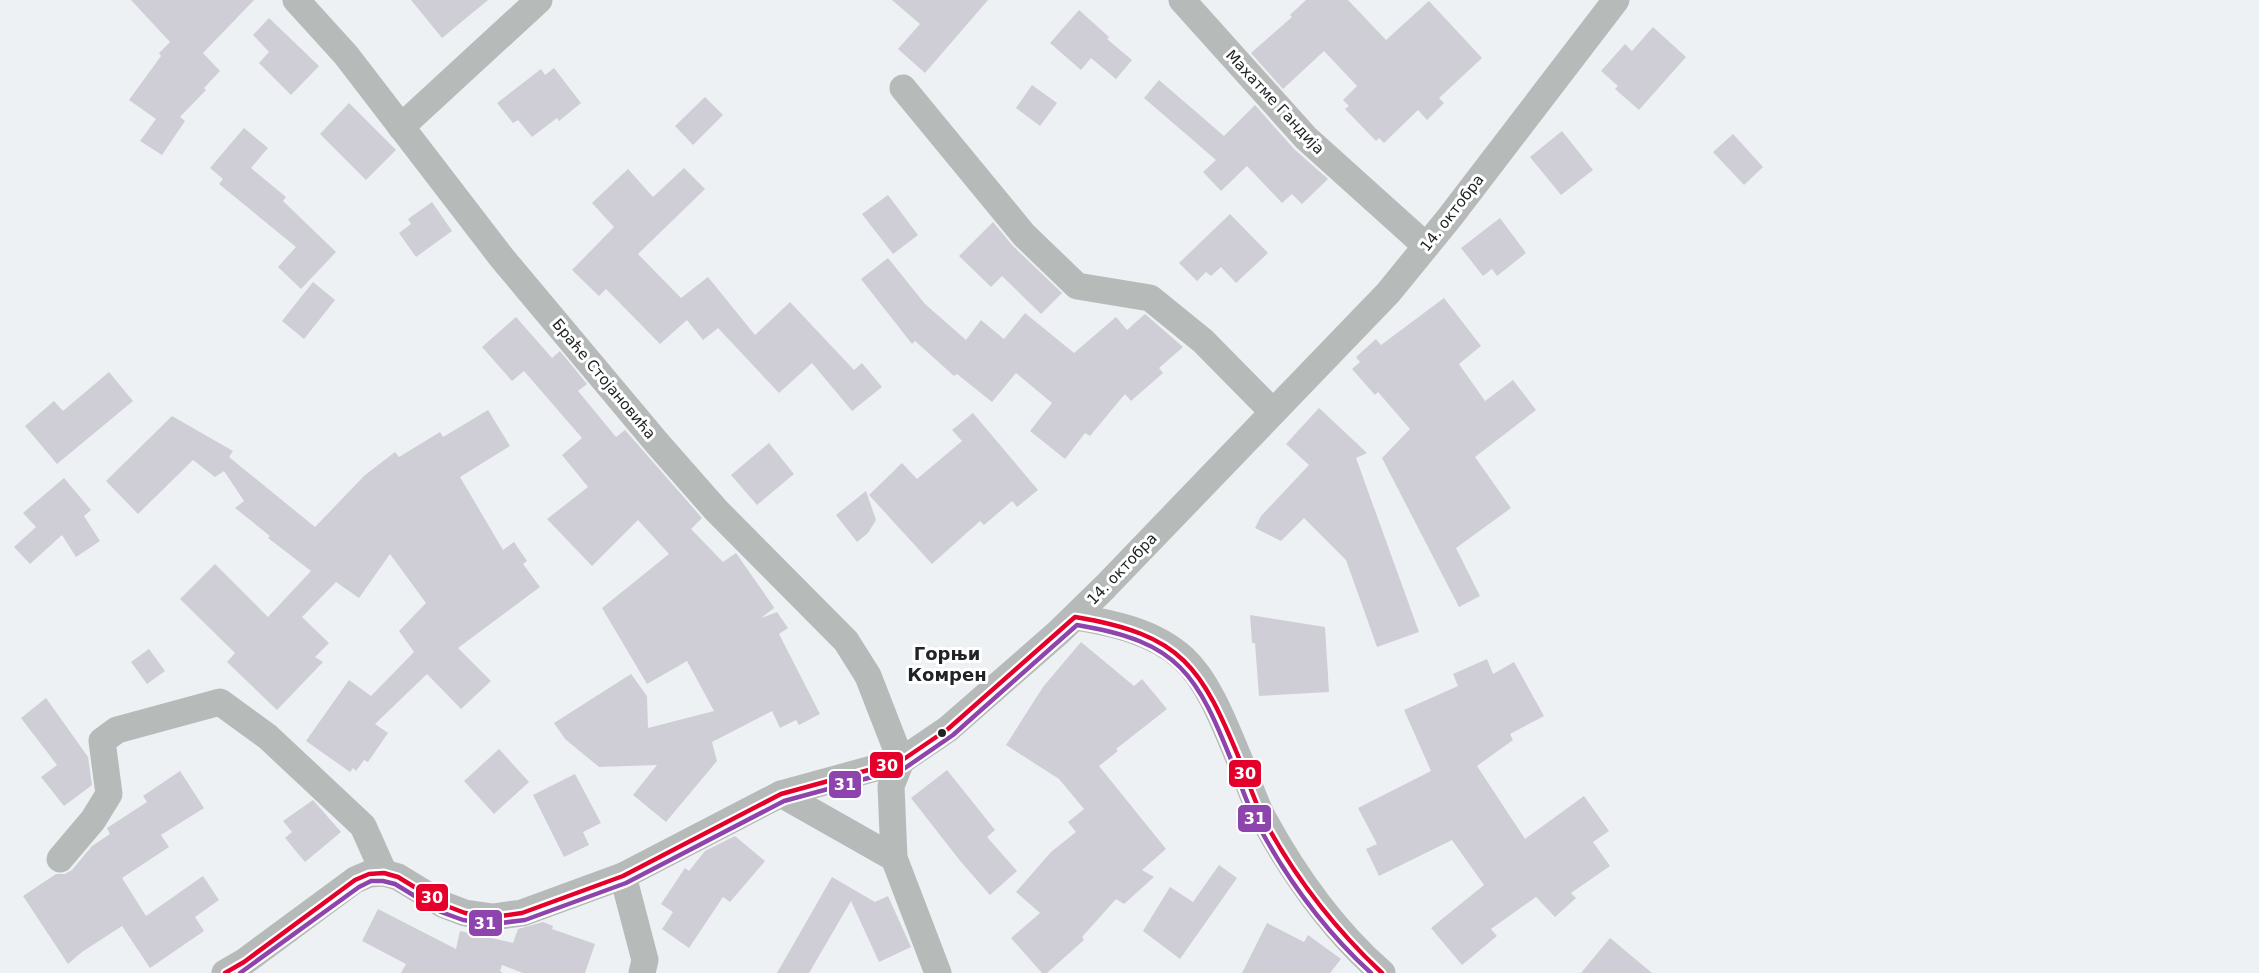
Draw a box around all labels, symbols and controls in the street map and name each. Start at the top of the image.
street label: Махатме Гандија [1222,46,1328,158]
street label: 14. октобра [1416,171,1488,255]
street label: Браће Стојановића [549,315,659,443]
street label: 14. октобра [1083,529,1161,609]
district label: Горњи Комрен [907,643,987,685]
unlabelled marker [936,727,948,739]
line badge: 30 [869,751,904,779]
text: 30 [876,756,898,775]
line badge: 30 [1228,759,1262,788]
text: 30 [1234,764,1256,783]
line badge: 31 [828,770,862,799]
text: 31 [834,775,856,794]
line badge: 31 [1237,804,1272,833]
text: 31 [1244,809,1266,828]
line badge: 30 [415,883,449,912]
text: 30 [421,888,443,907]
line badge: 31 [468,909,503,937]
text: 31 [474,914,496,933]

